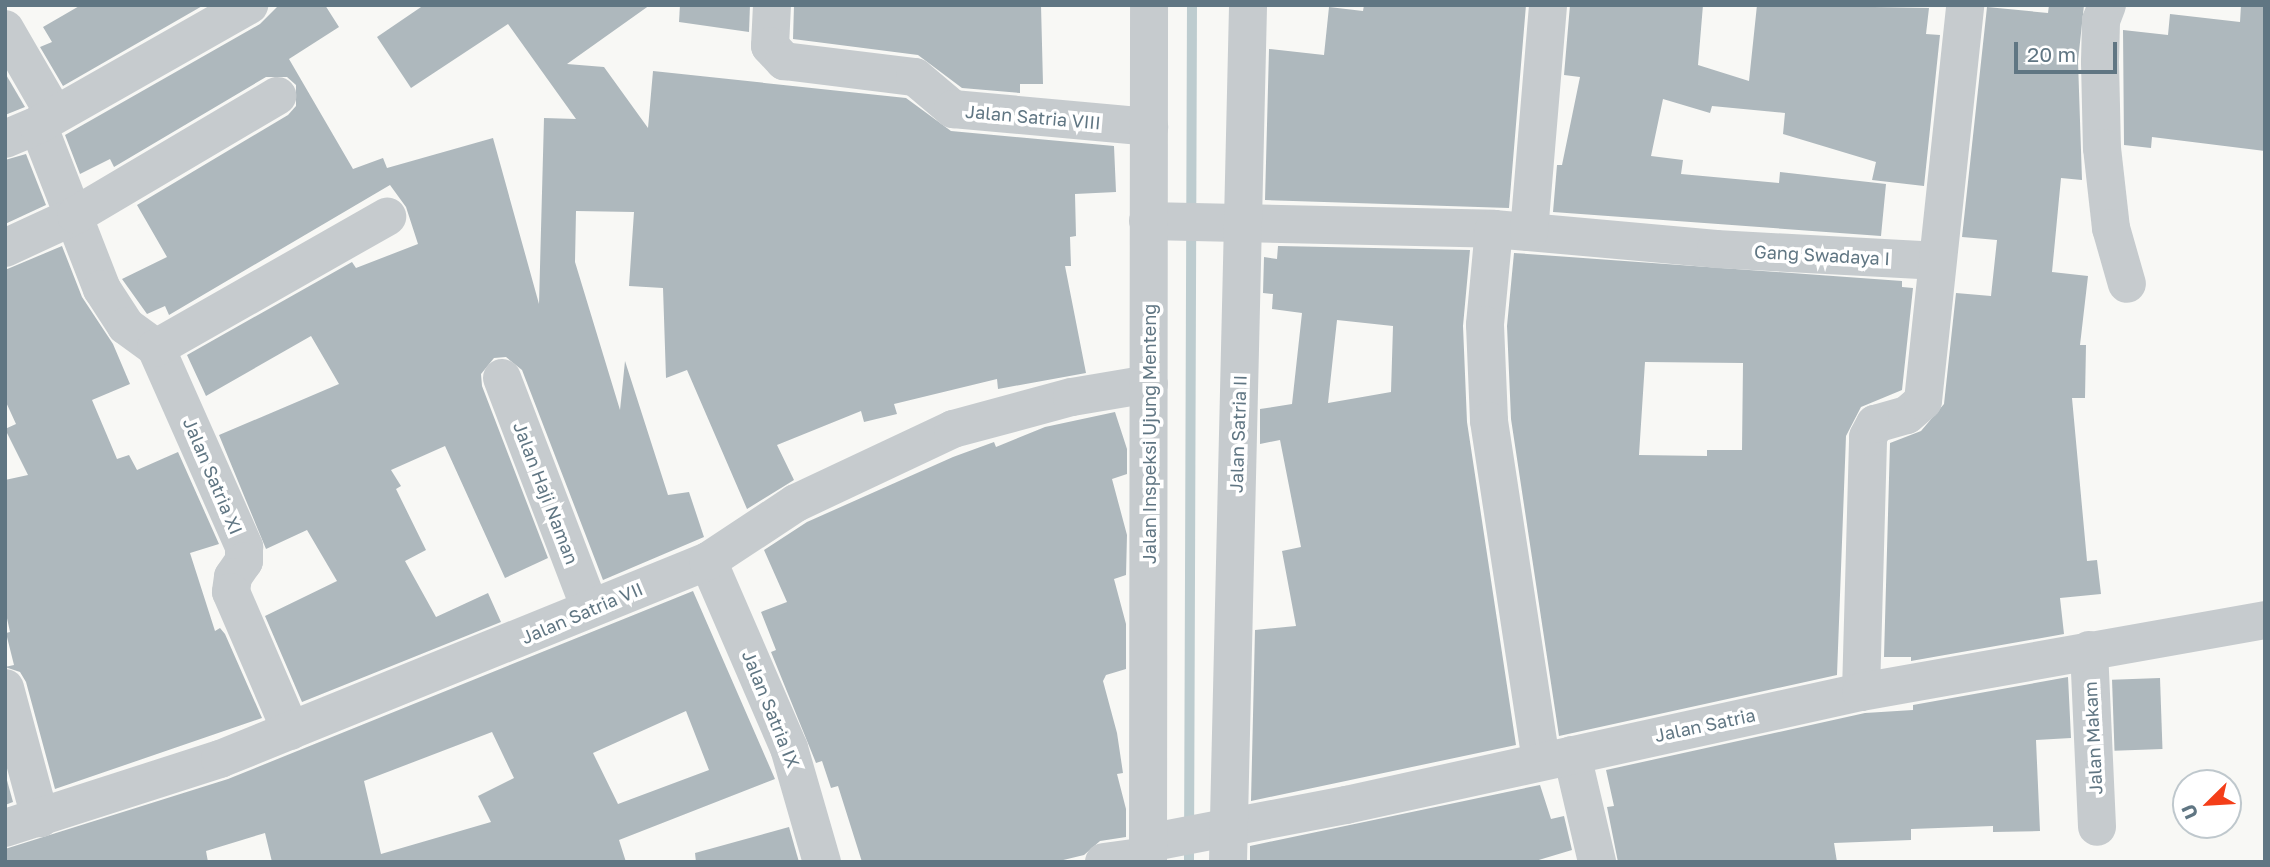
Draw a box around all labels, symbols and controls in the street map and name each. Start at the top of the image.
scale bar [2018,28,2121,72]
text: 20 m [2027,41,2076,67]
street label: Jalan Satria VIII [964,100,1102,134]
street label: Gang Swadaya I [1754,241,1890,269]
street label: Jalan Inspeksi Ujung Menteng [1138,304,1160,564]
street label: Jalan Satria II [1225,375,1251,493]
street label: Jalan Satria XI [179,415,247,537]
street label: Jalan Haji Naman [509,419,583,567]
street label: Jalan Satria VII [518,578,646,648]
street label: Jalan Satria IX [738,647,804,771]
street label: Jalan Makam [2079,681,2107,795]
street label: Jalan Satria [1653,704,1757,746]
north arrow [2172,769,2242,839]
text: U [2176,801,2203,823]

